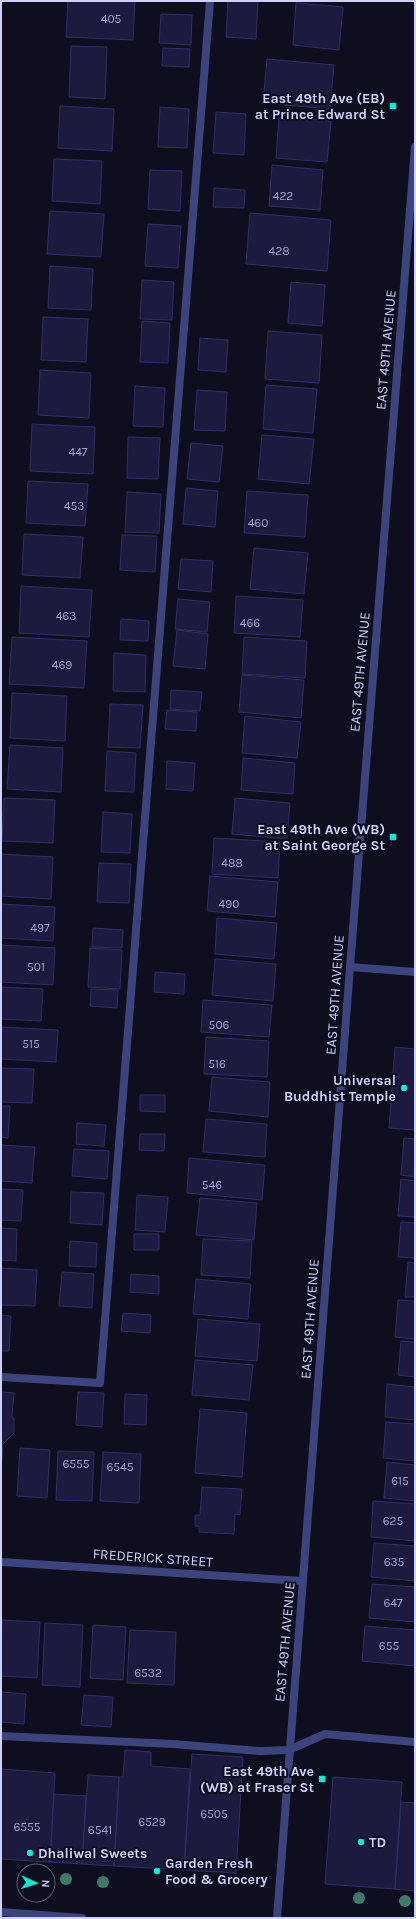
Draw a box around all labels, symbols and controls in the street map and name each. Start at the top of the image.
house number: 405 [101,12,122,26]
place label: East 49th Ave (EB) at Prince Edward St [255,90,385,123]
marker: East 49th Ave (EB) at Prince Edward St [388,101,398,111]
house number: 422 [273,189,293,203]
house number: 428 [268,244,290,258]
street label: EAST 49TH AVENUE [372,289,400,411]
house number: 447 [68,445,88,459]
house number: 453 [64,499,84,513]
house number: 460 [248,516,268,530]
house number: 463 [56,609,76,623]
street label: EAST 49TH AVENUE [346,611,374,733]
house number: 466 [240,616,260,630]
house number: 469 [52,658,72,672]
place label: East 49th Ave (WB) at Saint George St [257,821,385,854]
marker: East 49th Ave (WB) at Saint George St [388,832,398,842]
house number: 488 [221,856,243,870]
house number: 490 [219,897,239,911]
house number: 497 [30,921,50,935]
street label: EAST 49TH AVENUE [322,934,348,1056]
house number: 501 [27,960,45,974]
house number: 506 [209,1018,230,1032]
house number: 515 [22,1037,40,1051]
house number: 516 [208,1057,226,1071]
place label: Universal Buddhist Temple [284,1072,396,1105]
marker: Universal Buddhist Temple [399,1083,409,1093]
house number: 546 [202,1178,222,1192]
street label: EAST 49TH AVENUE [297,1258,323,1380]
house number: 6555 [62,1457,90,1471]
house number: 6545 [106,1460,134,1474]
house number: 615 [391,1474,409,1488]
house number: 625 [383,1514,404,1528]
street label: FREDERICK STREET [92,1545,214,1571]
house number: 635 [384,1555,405,1569]
street label: EAST 49TH AVENUE [271,1581,299,1703]
house number: 647 [383,1596,403,1610]
house number: 655 [379,1639,399,1653]
house number: 6532 [134,1666,162,1680]
place label: East 49th Ave (WB) at Fraser St [200,1763,314,1796]
marker: East 49th Ave (WB) at Fraser St [317,1774,327,1784]
house number: 6505 [200,1807,228,1821]
house number: 6529 [138,1815,166,1829]
house number: 6555 [13,1820,41,1834]
house number: 6541 [88,1823,112,1837]
place label: TD [369,1834,386,1851]
marker: TD [356,1837,366,1847]
place label: Dhaliwal Sweets [38,1845,147,1862]
marker: Dhaliwal Sweets [25,1848,35,1858]
place label: Garden Fresh Food & Grocery [165,1855,268,1888]
north arrow [16,1863,56,1903]
marker: Garden Fresh Food & Grocery [152,1866,162,1876]
text: N [39,1879,52,1888]

